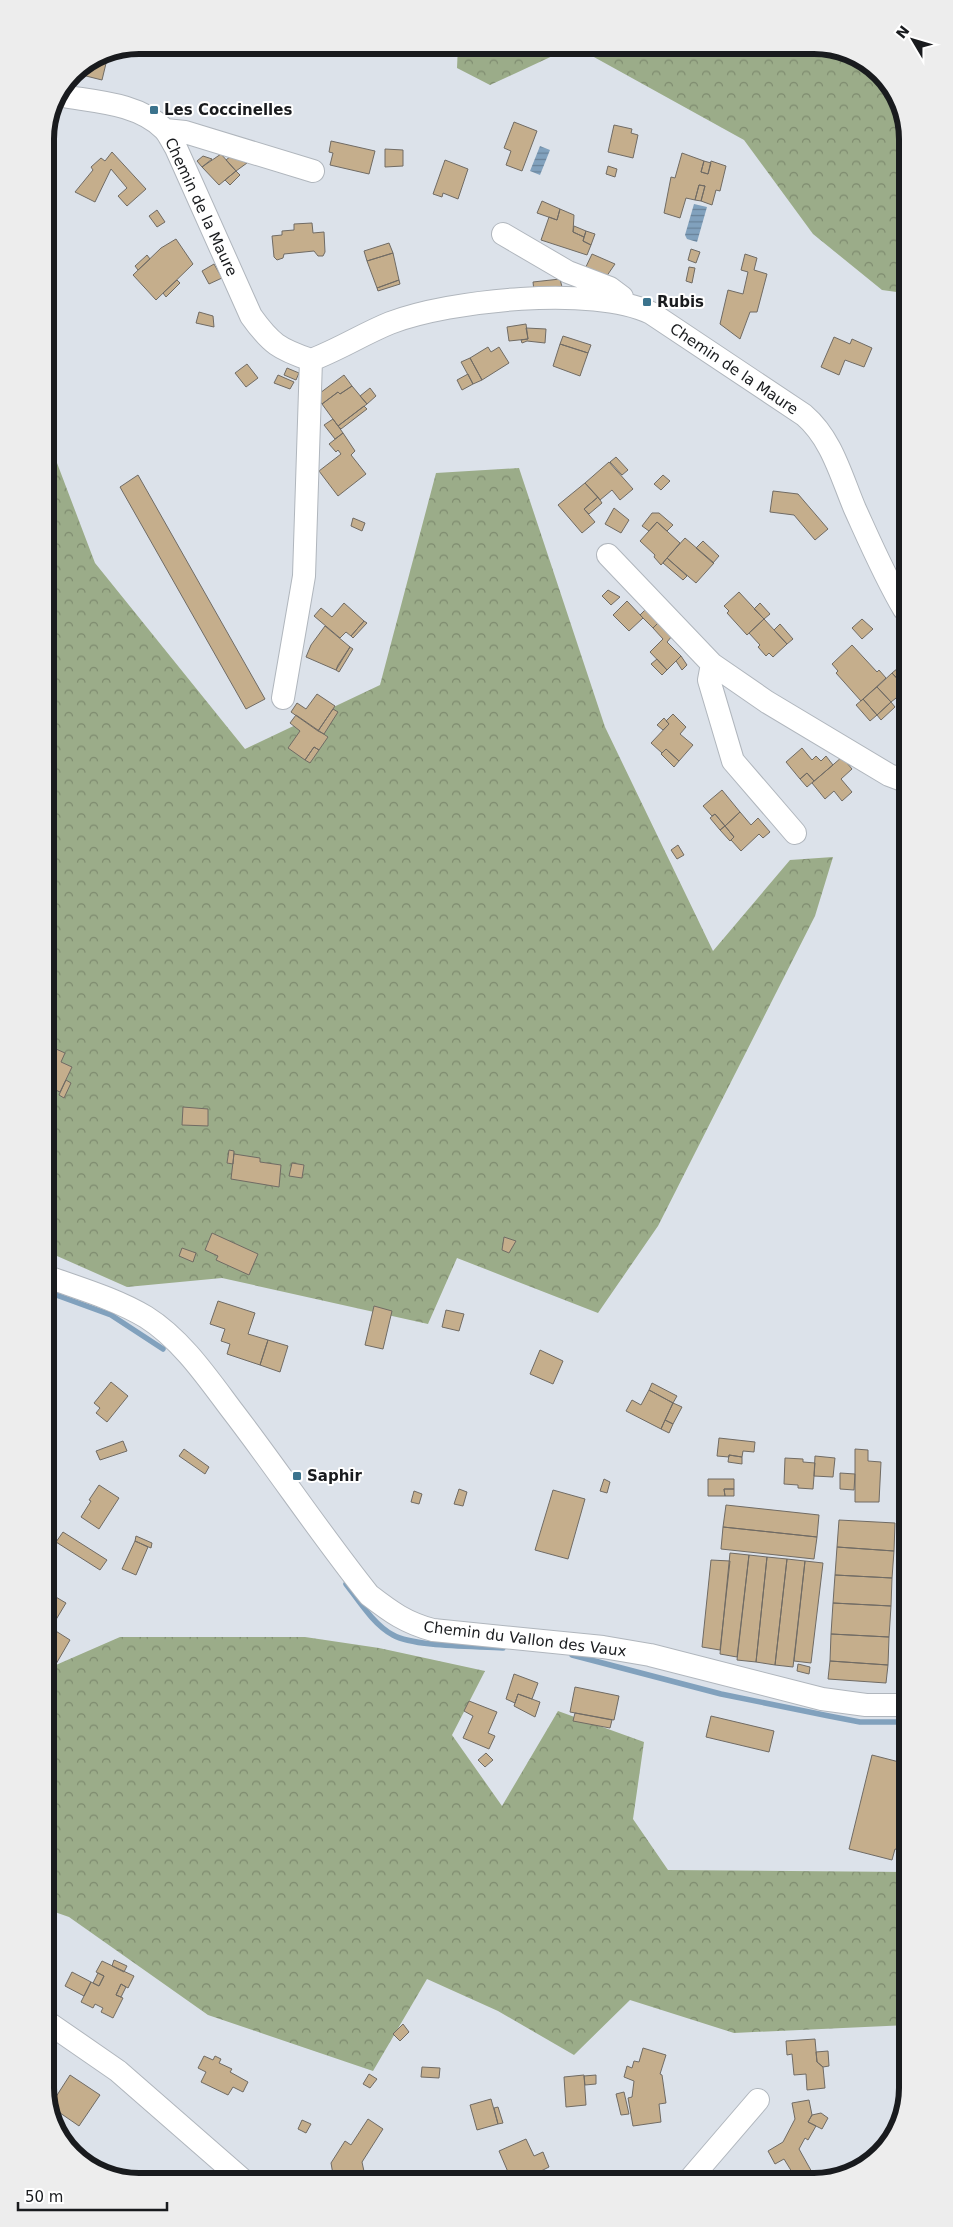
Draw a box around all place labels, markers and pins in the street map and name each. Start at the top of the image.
place label: Les Coccinelles [164,101,292,119]
marker: Les Coccinelles [148,104,160,116]
place label: Rubis [657,293,704,311]
marker: Rubis [641,296,653,308]
place label: Saphir [307,1467,362,1485]
marker: Saphir [291,1470,303,1482]

